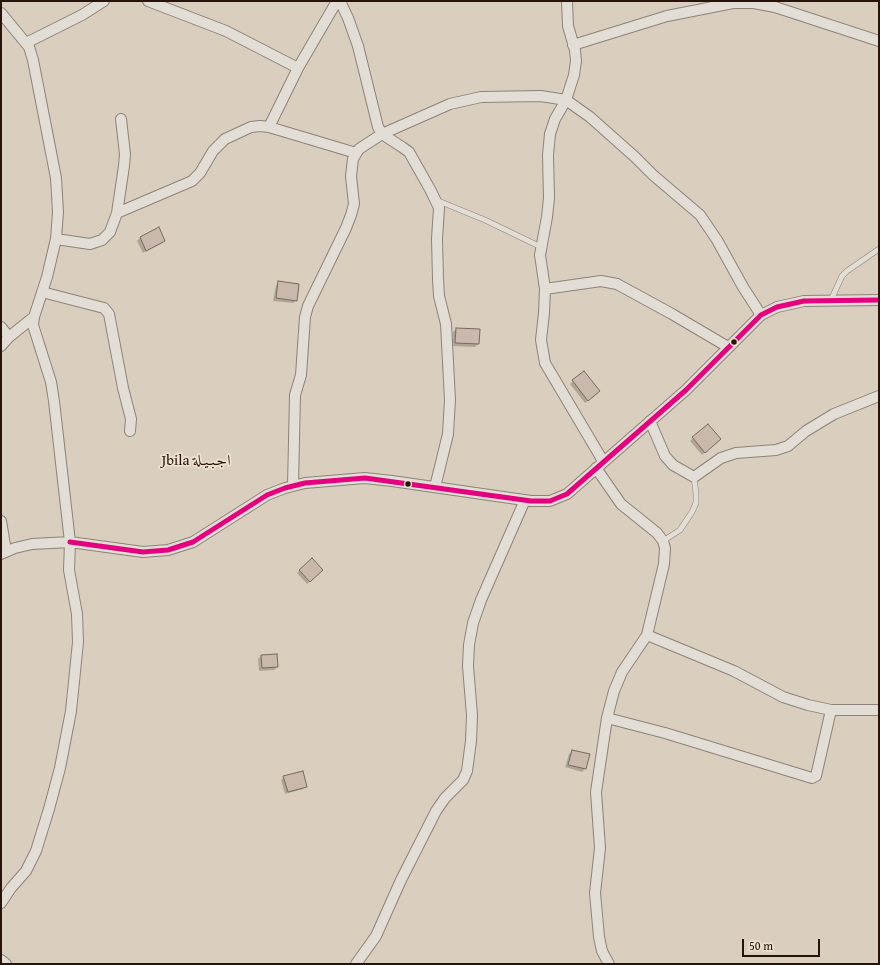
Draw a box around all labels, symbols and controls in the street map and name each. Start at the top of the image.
unlabelled marker [729,337,739,347]
district label: Jbila اجـبـيـلة [162,452,230,470]
unlabelled marker [403,479,413,489]
scale bar [744,931,822,957]
text: 50 m [749,937,773,954]

